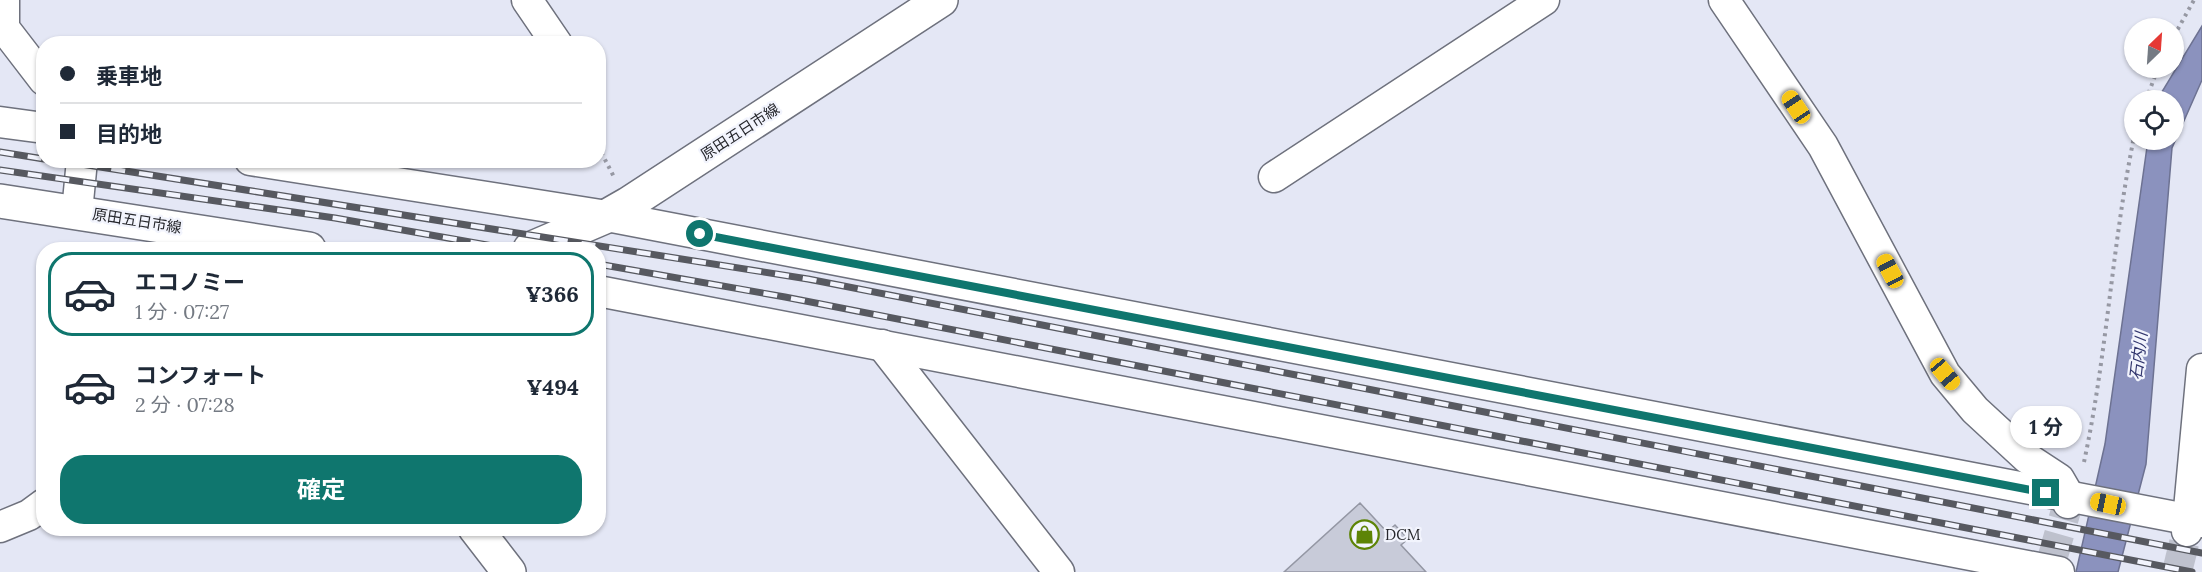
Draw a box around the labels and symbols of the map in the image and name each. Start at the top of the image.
north arrow [2124,18,2184,78]
car [1778,87,1814,127]
street label: 原田五日市線 [697,99,783,164]
street label: 原田五日市線 [91,204,183,237]
route start [686,220,713,247]
car [1874,251,1906,291]
water label: 石内川 [2125,329,2151,381]
car [1927,354,1963,394]
callout: 1 分 [2010,406,2082,448]
route end [2032,479,2059,506]
car [2089,491,2127,517]
shop icon: DCM [1348,519,1380,551]
place label: DCM [1385,525,1421,544]

